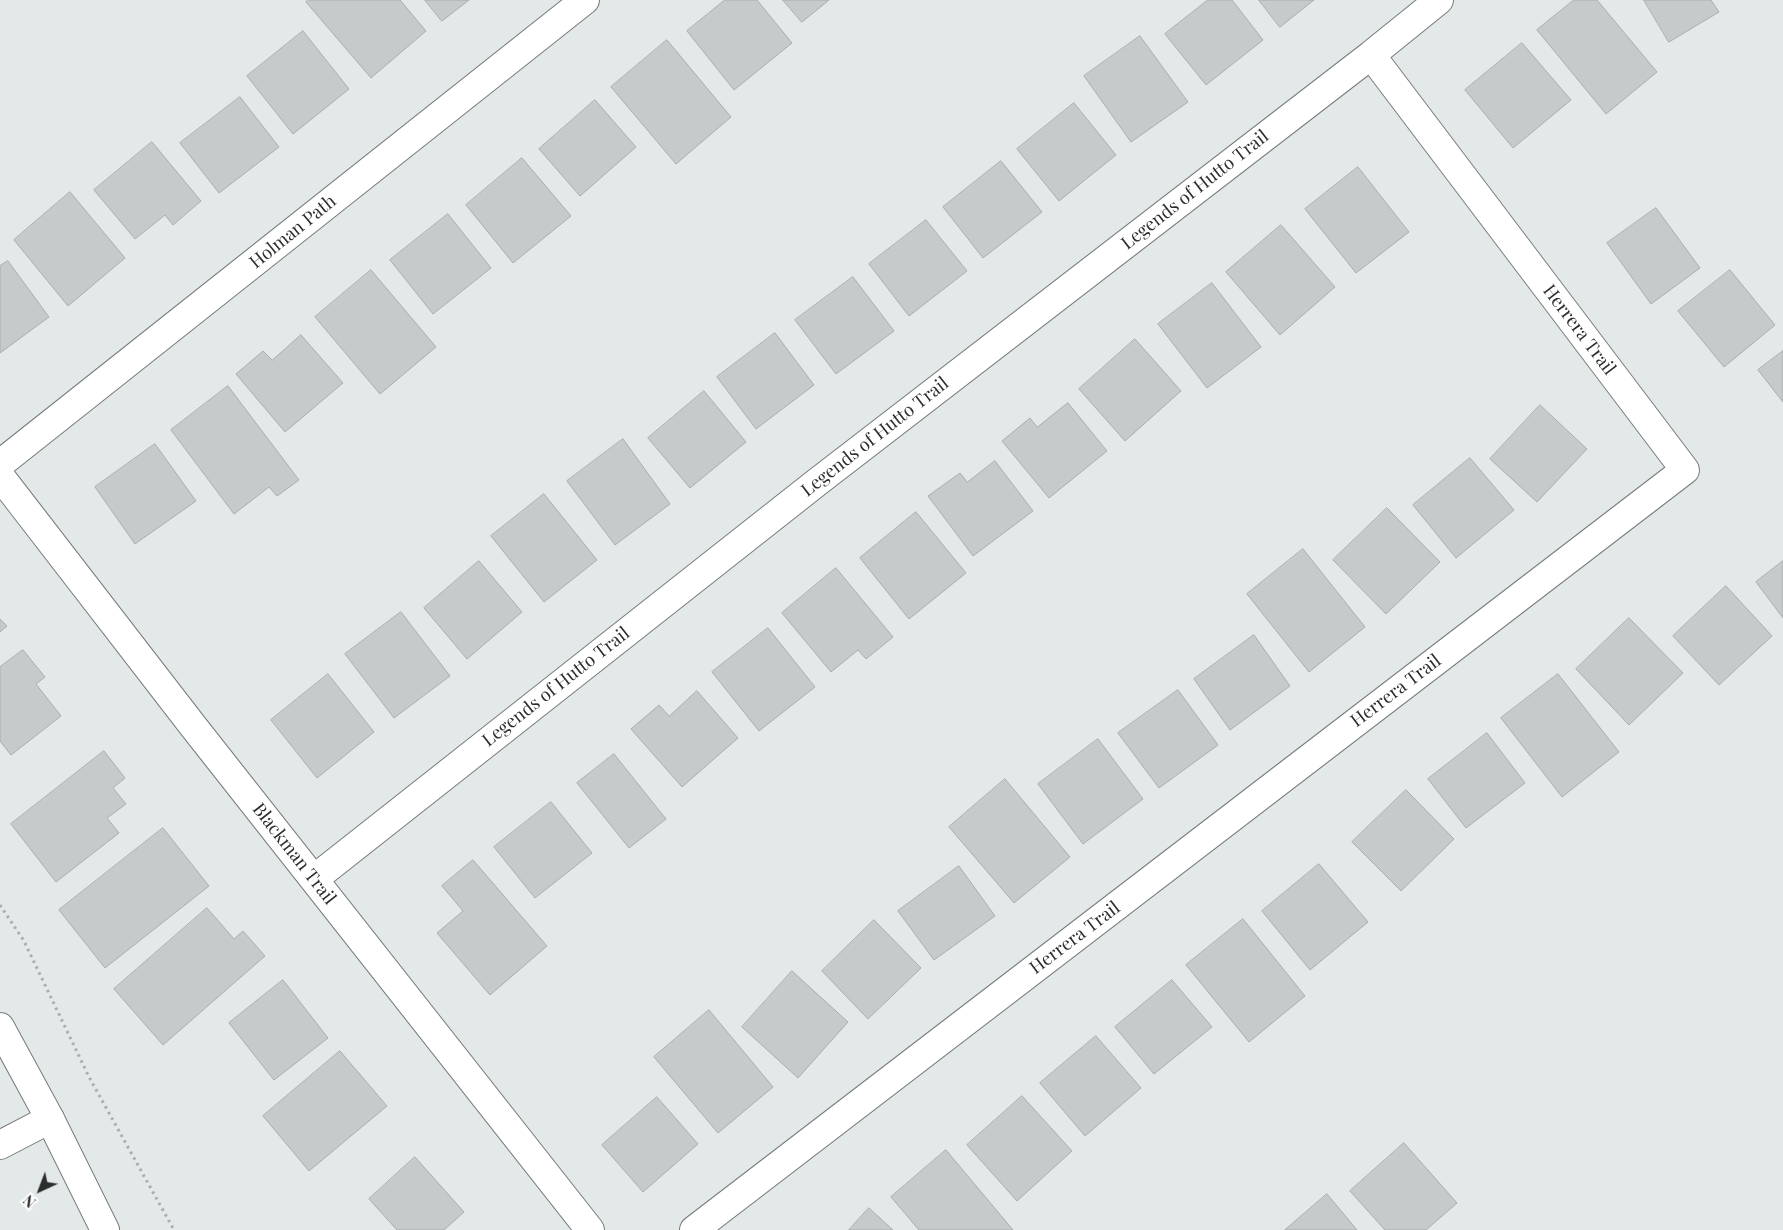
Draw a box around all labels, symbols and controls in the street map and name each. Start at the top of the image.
street label: Legends of Hutto Trail [1117,126,1273,254]
street label: Holman Path [246,191,340,273]
street label: Herrera Trail [1538,281,1620,379]
street label: Legends of Hutto Trail [797,373,953,501]
street label: Legends of Hutto Trail [478,623,634,751]
street label: Herrera Trail [1347,650,1445,732]
street label: Blackman Trail [248,799,340,909]
street label: Herrera Trail [1026,897,1124,979]
north arrow [15,1165,65,1215]
text: N [19,1191,40,1212]

